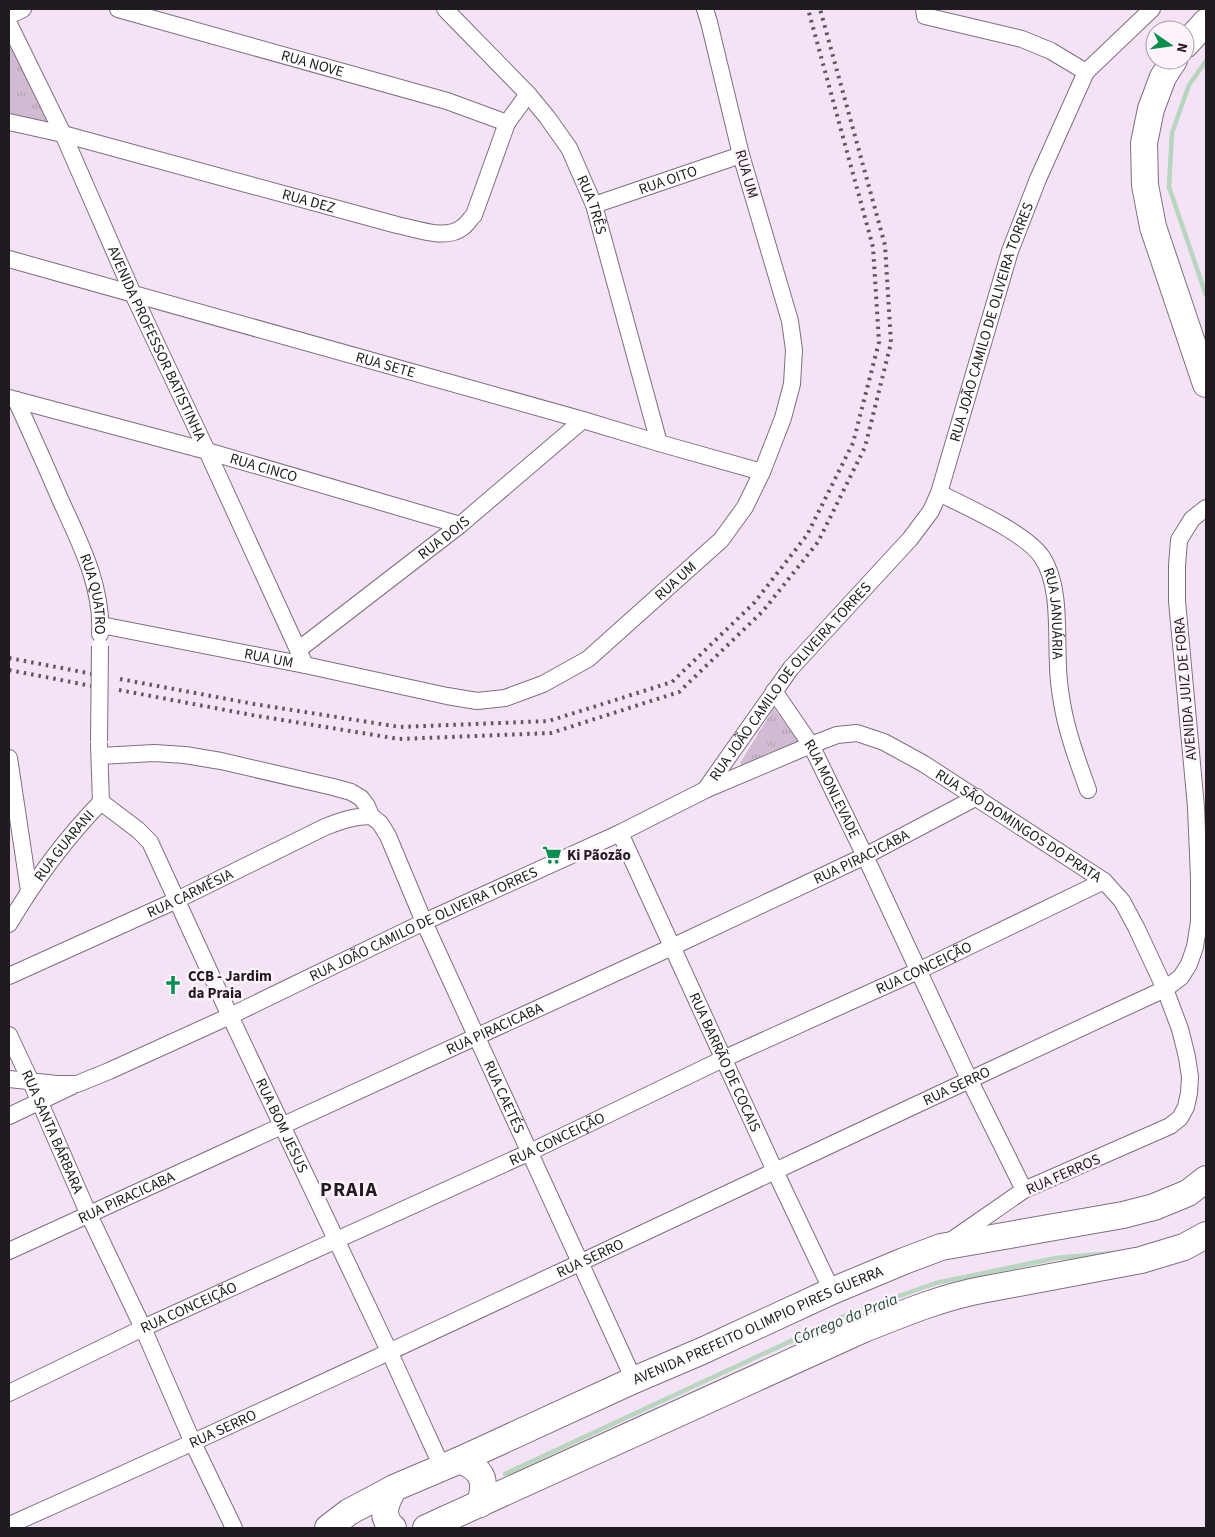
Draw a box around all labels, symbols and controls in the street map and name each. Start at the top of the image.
north arrow [1145,20,1195,70]
text: N [1171,41,1192,54]
street label: RUA NOVE [279,45,346,83]
street label: RUA UM [730,147,763,201]
street label: RUA OITO [636,161,700,200]
street label: RUA TRÊS [571,172,612,237]
street label: RUA DEZ [280,184,338,219]
street label: RUA JOÃO CAMILO DE OLIVEIRA TORRES [945,199,1039,445]
street label: AVENIDA PROFESSOR BATISTINHA [102,243,211,445]
street label: RUA SETE [353,347,418,383]
street label: RUA CINCO [227,448,300,488]
street label: RUA DOIS [414,511,474,565]
street label: RUA QUATRO [74,551,110,635]
street label: RUA UM [650,557,701,606]
street label: RUA JANUÁRIA [1038,565,1068,661]
street label: RUA JOÃO CAMILO DE OLIVEIRA TORRES [704,578,876,786]
street label: AVENIDA JUIZ DE FORA [1169,616,1202,761]
street label: RUA UM [242,643,295,673]
street label: RUA MONLEVADE [799,735,865,842]
street label: RUA SÃO DOMINGOS DO PRATA [931,764,1106,888]
street label: RUA GUARANI [29,805,99,886]
street label: RUA PIRACICABA [810,824,914,890]
supermarket icon: Ki Pãozão [541,844,563,866]
place label: Ki Pãozão [567,845,631,866]
street label: RUA JOÃO CAMILO DE OLIVEIRA TORRES [306,862,541,987]
street label: RUA CARMÉSIA [144,864,238,923]
street label: RUA CONCEIÇÃO [873,936,976,1000]
place label: CCB - Jardim da Praia [188,966,272,1004]
church icon: CCB - Jardim da Praia [162,974,184,996]
street label: RUA BARRÃO DE COCAIS [684,989,766,1135]
street label: RUA PIRACICABA [443,997,547,1060]
street label: RUA CAETÉS [478,1057,529,1137]
street label: RUA SERRO [920,1062,994,1111]
street label: RUA SANTA BÁRBARA [16,1067,89,1198]
street label: RUA BOM JESUS [250,1075,313,1176]
street label: RUA CONCEIÇÃO [506,1107,609,1171]
street label: RUA FERROS [1023,1149,1104,1200]
street label: RUA PIRACICABA [75,1166,179,1229]
district label: PRAIA [320,1176,378,1204]
street label: RUA SERRO [553,1234,627,1283]
street label: AVENIDA PREFEITO OLIMPIO PIRES GUERRA [630,1261,887,1390]
street label: RUA CONCEIÇÃO [137,1277,240,1339]
water label: Córrego da Praia [790,1288,901,1350]
street label: RUA SERRO [186,1405,260,1454]

